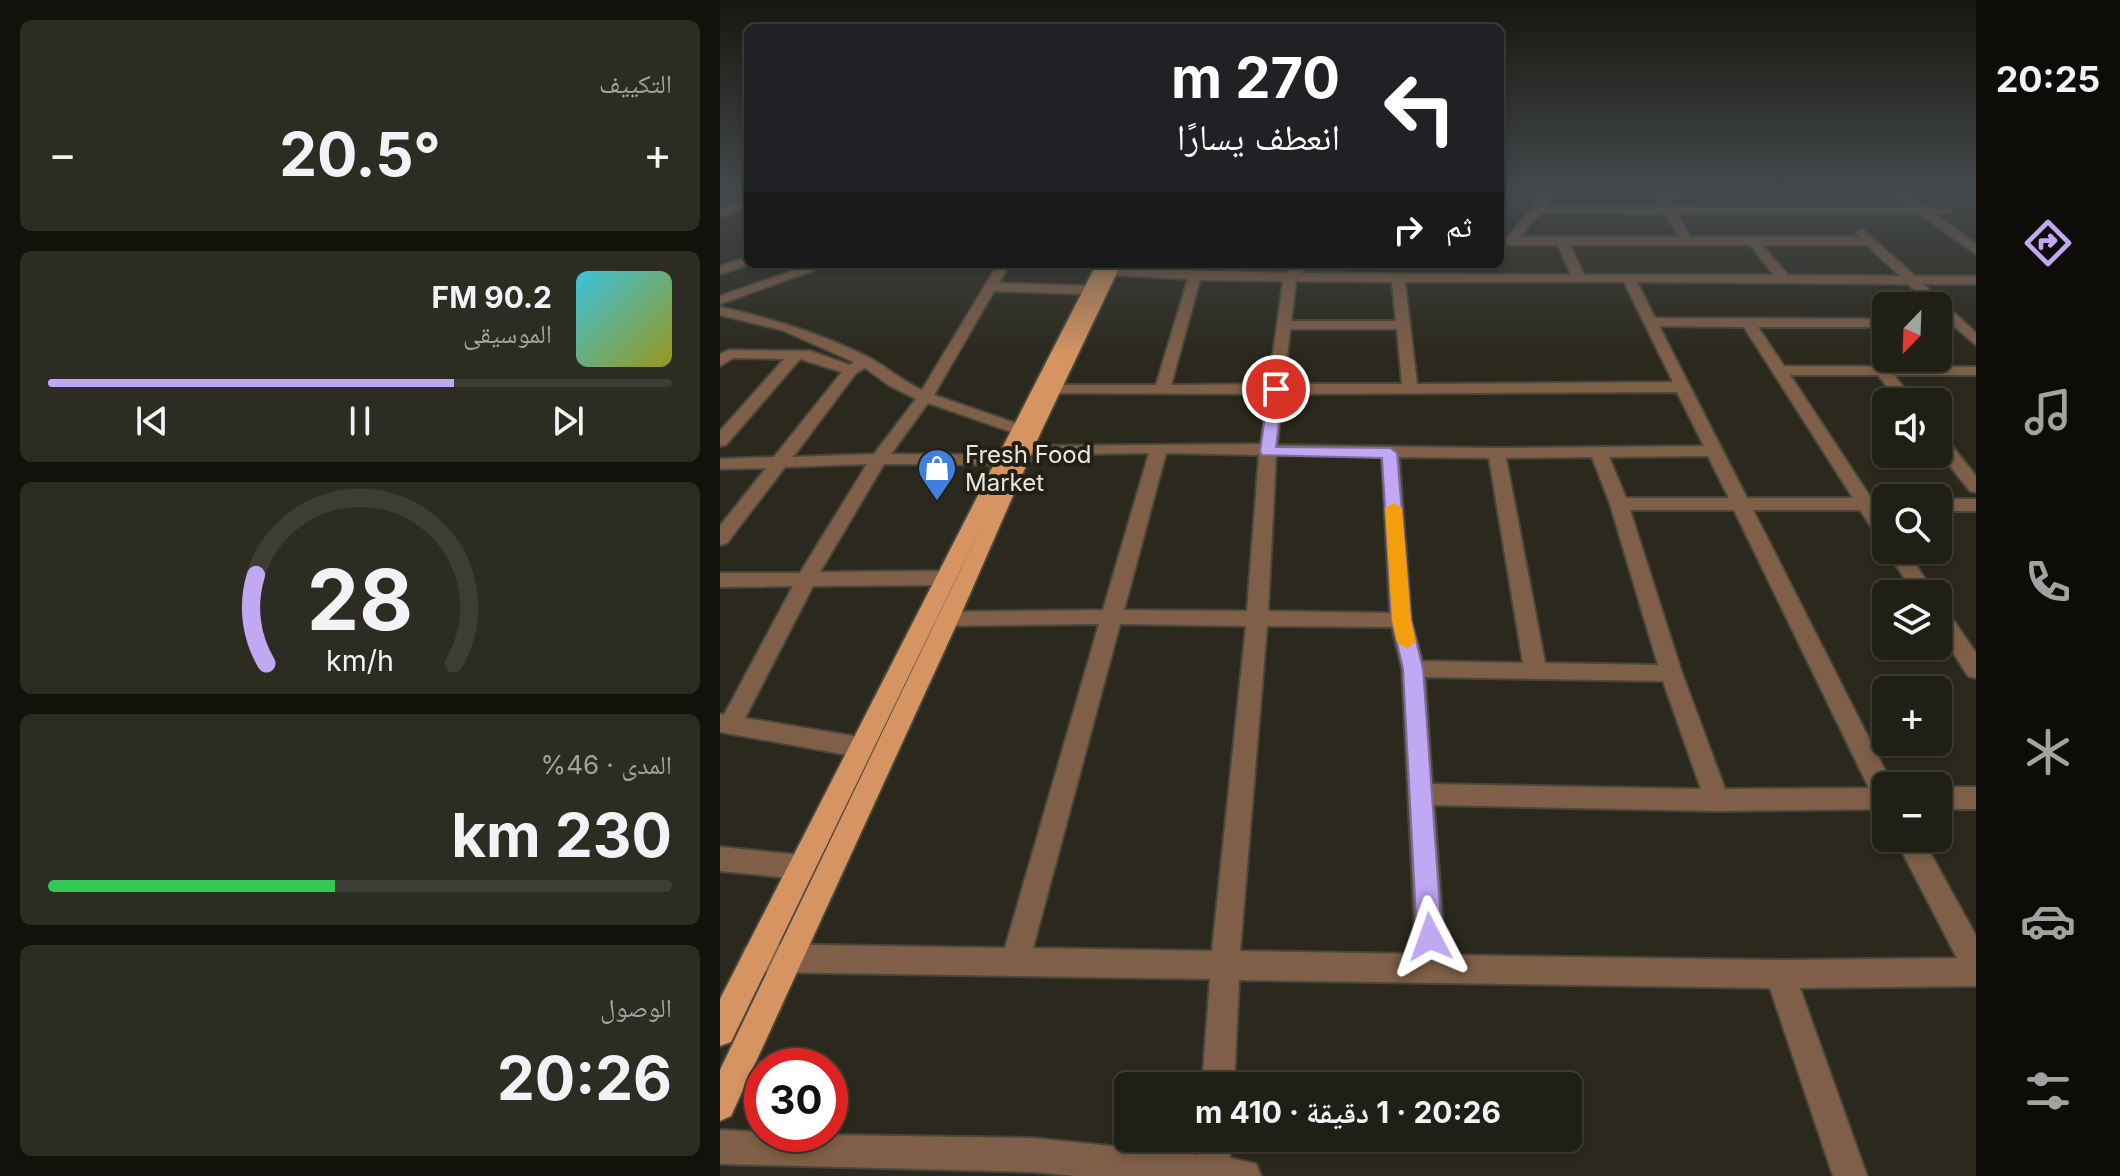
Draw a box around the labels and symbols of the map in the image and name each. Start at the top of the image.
north arrow [1872,292,1952,372]
pin [1242,355,1310,423]
place label: Fresh Food Market [965,440,1091,497]
shop icon: Fresh Food Market [916,447,958,502]
position arrow [1388,895,1472,979]
speed limit sign: 30 [744,1048,848,1152]

